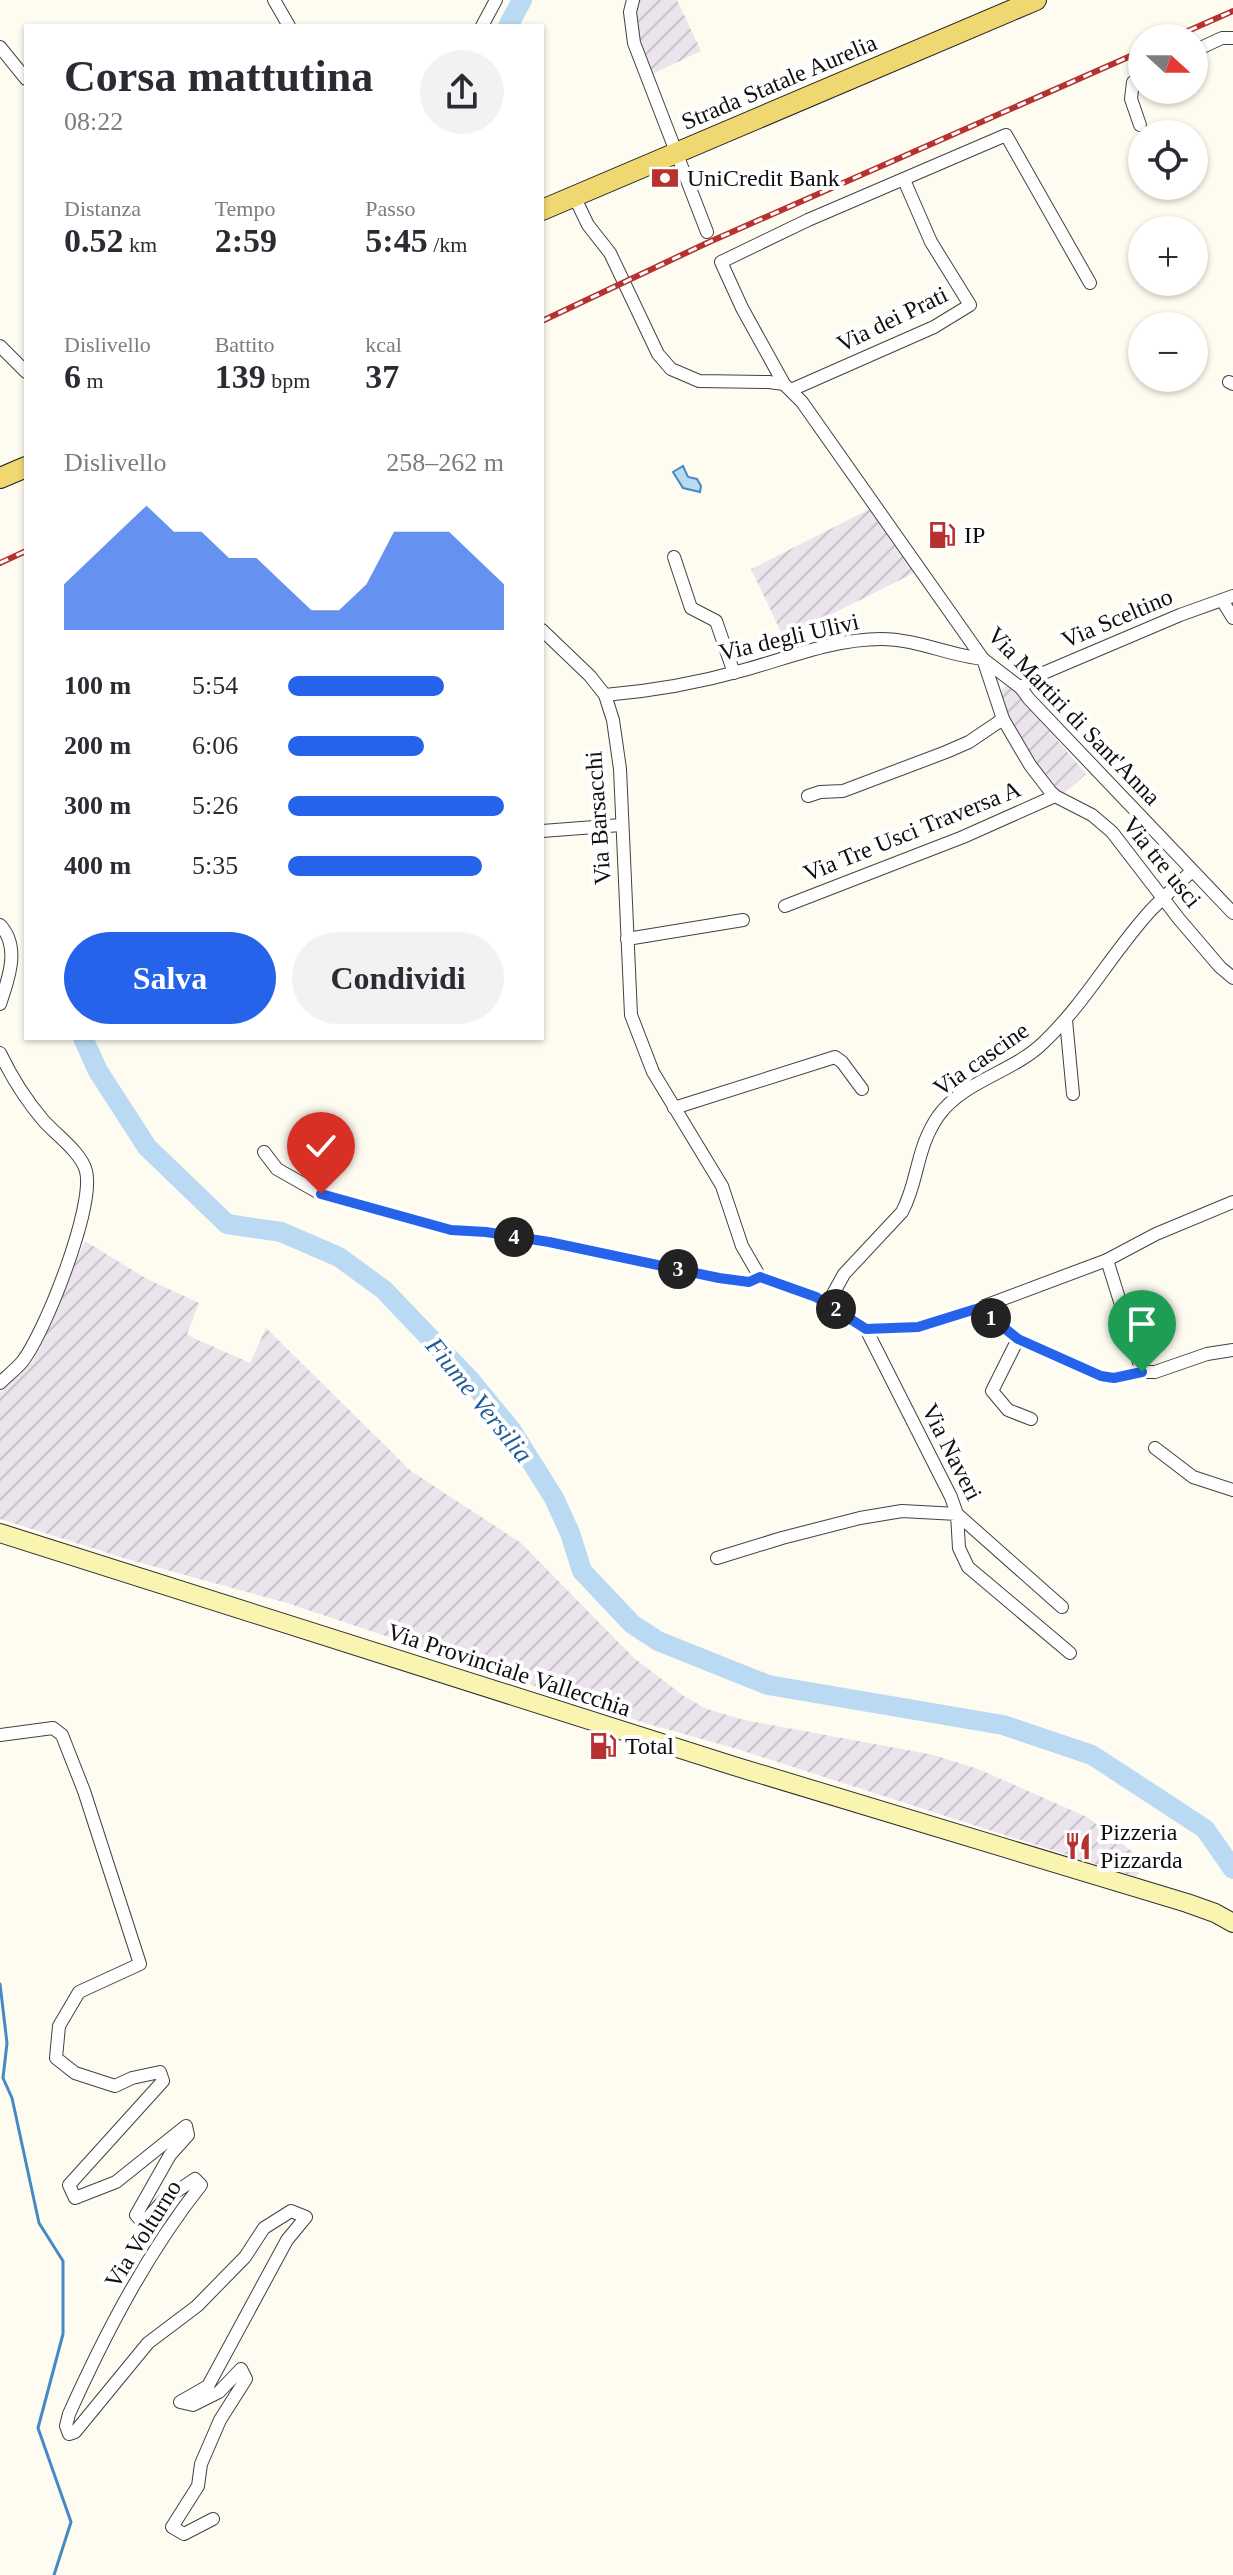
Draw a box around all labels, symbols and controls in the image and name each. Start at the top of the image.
north arrow [1128,24,1208,104]
map controls [1128,24,1208,392]
street label: Strada Statale Aurelia [678,29,881,135]
button: share [420,50,504,134]
text: Corsa mattutina [64,52,373,101]
text: 08:22 [64,107,123,136]
button: locate [1128,120,1208,200]
bank icon: UniCredit Bank [650,163,680,193]
place label: UniCredit Bank [687,165,840,191]
text: Distanza [64,196,141,221]
text: Tempo [215,196,275,221]
text: Passo [365,196,415,221]
button: + [1128,216,1208,296]
text: 0.52 [64,222,124,259]
text: 2:59 [215,222,277,259]
text: 5:45 [365,222,428,259]
text: km [124,232,157,257]
text: /km [428,232,467,257]
street label: Via dei Prati [832,281,952,357]
button: − [1128,312,1208,392]
text: Dislivello [64,332,151,357]
text: Battito [215,332,275,357]
text: kcal [365,332,402,357]
text: 6 [64,358,81,395]
text: 139 [215,358,266,395]
text: 37 [365,358,399,395]
text: m [81,368,104,393]
text: bpm [266,368,310,393]
text: Dislivello [64,448,167,477]
text: 258–262 m [386,448,504,477]
fuel station icon: IP [927,520,957,550]
place label: IP [964,522,985,548]
street label: Via Sceltino [1058,583,1176,653]
street label: Via degli Ulivi [717,608,862,666]
street label: Via Martiri di Sant'Anna [982,622,1166,810]
text: 100 m [64,671,131,700]
text: 5:54 [192,671,238,700]
text: 200 m [64,731,131,760]
text: 6:06 [192,731,238,760]
street label: Via Barsacchi [580,750,616,886]
street label: Via Tre Usci Traversa A [800,775,1025,886]
text: 300 m [64,791,131,820]
text: 5:26 [192,791,238,820]
street label: Via tre usci [1118,811,1207,913]
text: 400 m [64,851,131,880]
text: 5:35 [192,851,238,880]
button: Salva [64,932,276,1024]
button: Condividi [292,932,504,1024]
street label: Via cascine [929,1017,1033,1101]
pin [287,1112,355,1194]
icon: check [299,1124,343,1168]
pin: 4 [494,1217,534,1257]
text: 4 [509,1224,520,1249]
pin: 3 [658,1249,698,1289]
text: 3 [673,1256,684,1281]
pin: 2 [816,1289,856,1329]
pin [1108,1290,1176,1372]
text: 2 [831,1296,842,1321]
pin: 1 [971,1298,1011,1338]
icon: arrive [1120,1302,1164,1346]
text: 1 [986,1305,997,1330]
water label: Fiume Versilia [419,1331,538,1468]
street label: Via Naveri [917,1400,987,1505]
street label: Via Provinciale Vallecchia [384,1618,634,1722]
fuel station icon: Total [588,1731,618,1761]
place label: Total [625,1733,674,1759]
place label: Pizzeria Pizzarda [1100,1819,1183,1873]
restaurant icon: Pizzeria Pizzarda [1063,1831,1093,1861]
street label: Via Volturno [100,2175,186,2293]

